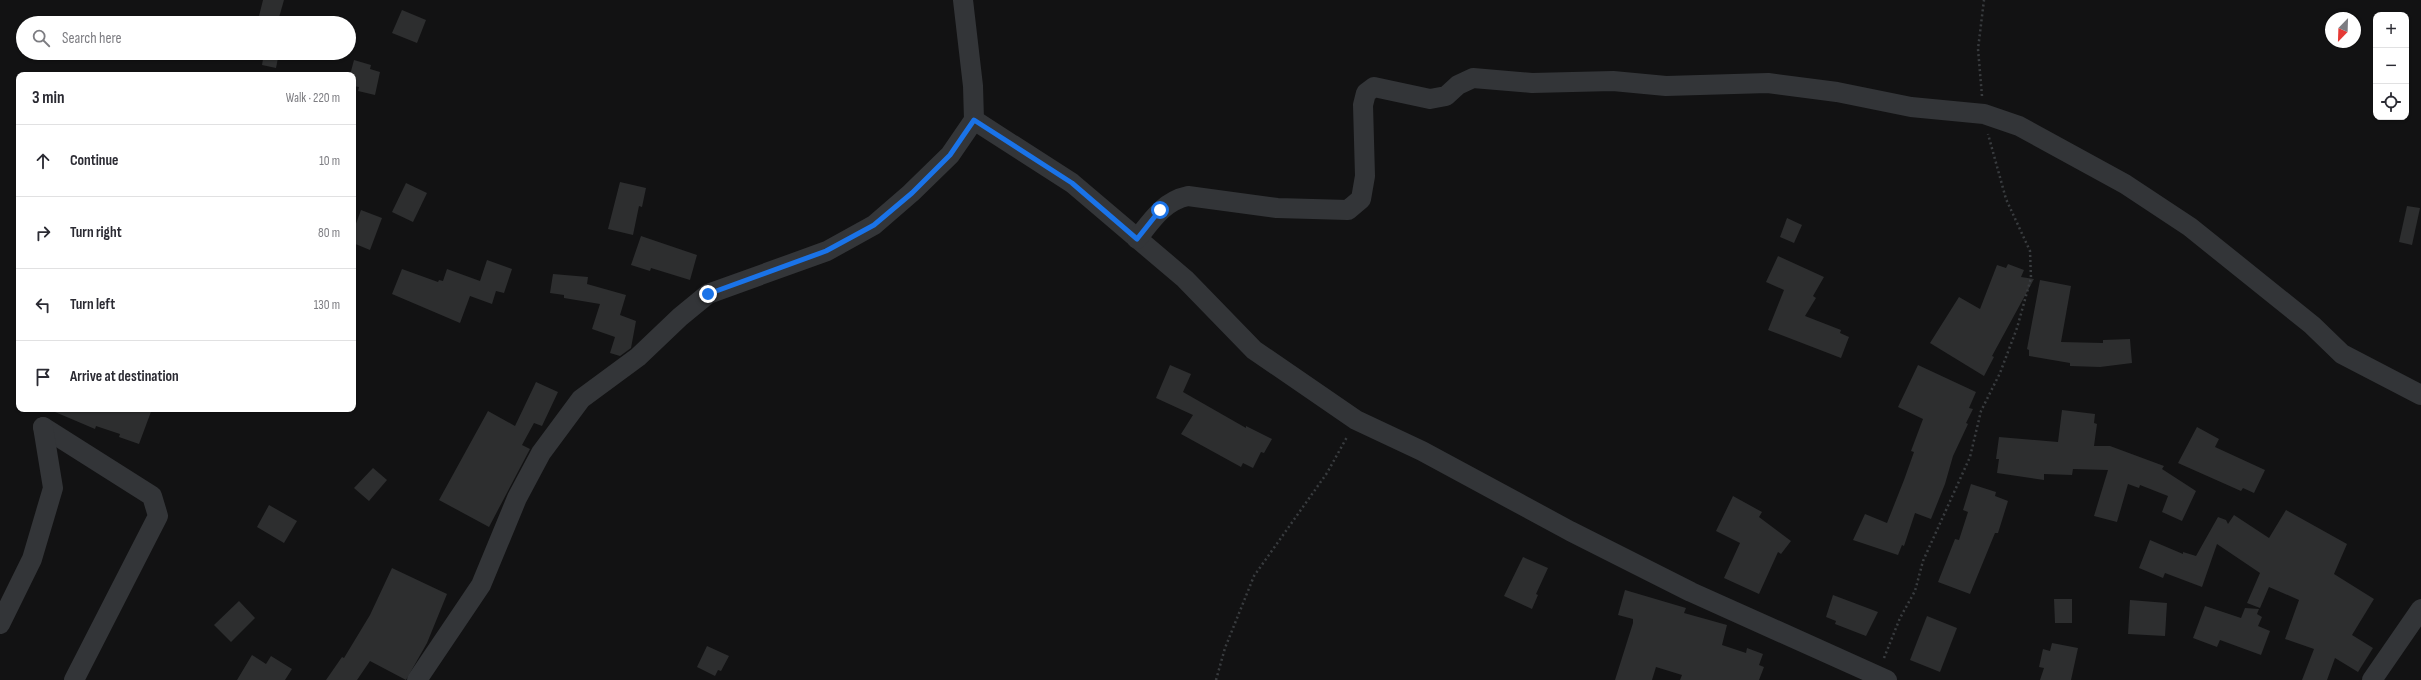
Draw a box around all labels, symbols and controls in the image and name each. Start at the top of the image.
north arrow [2325,12,2361,48]
map controls [2373,12,2409,120]
button: + [2373,12,2409,48]
search box [16,16,356,60]
icon: search [30,27,52,49]
text: Search here [62,29,122,48]
button: − [2373,48,2409,84]
button: locate [2373,84,2409,120]
text: 3 min [32,88,65,108]
text: Walk · 220 m [286,90,340,106]
icon: ahead [32,150,54,172]
text: Continue [70,151,119,170]
text: 10 m [319,153,340,169]
route start [1151,201,1169,219]
icon: right [32,222,54,244]
text: Turn right [70,223,122,242]
text: 80 m [318,225,340,241]
route end [699,285,717,303]
icon: left [32,294,54,316]
text: Turn left [70,295,115,314]
text: 130 m [314,297,340,313]
icon: arrive [32,366,54,388]
text: Arrive at destination [70,367,179,386]

